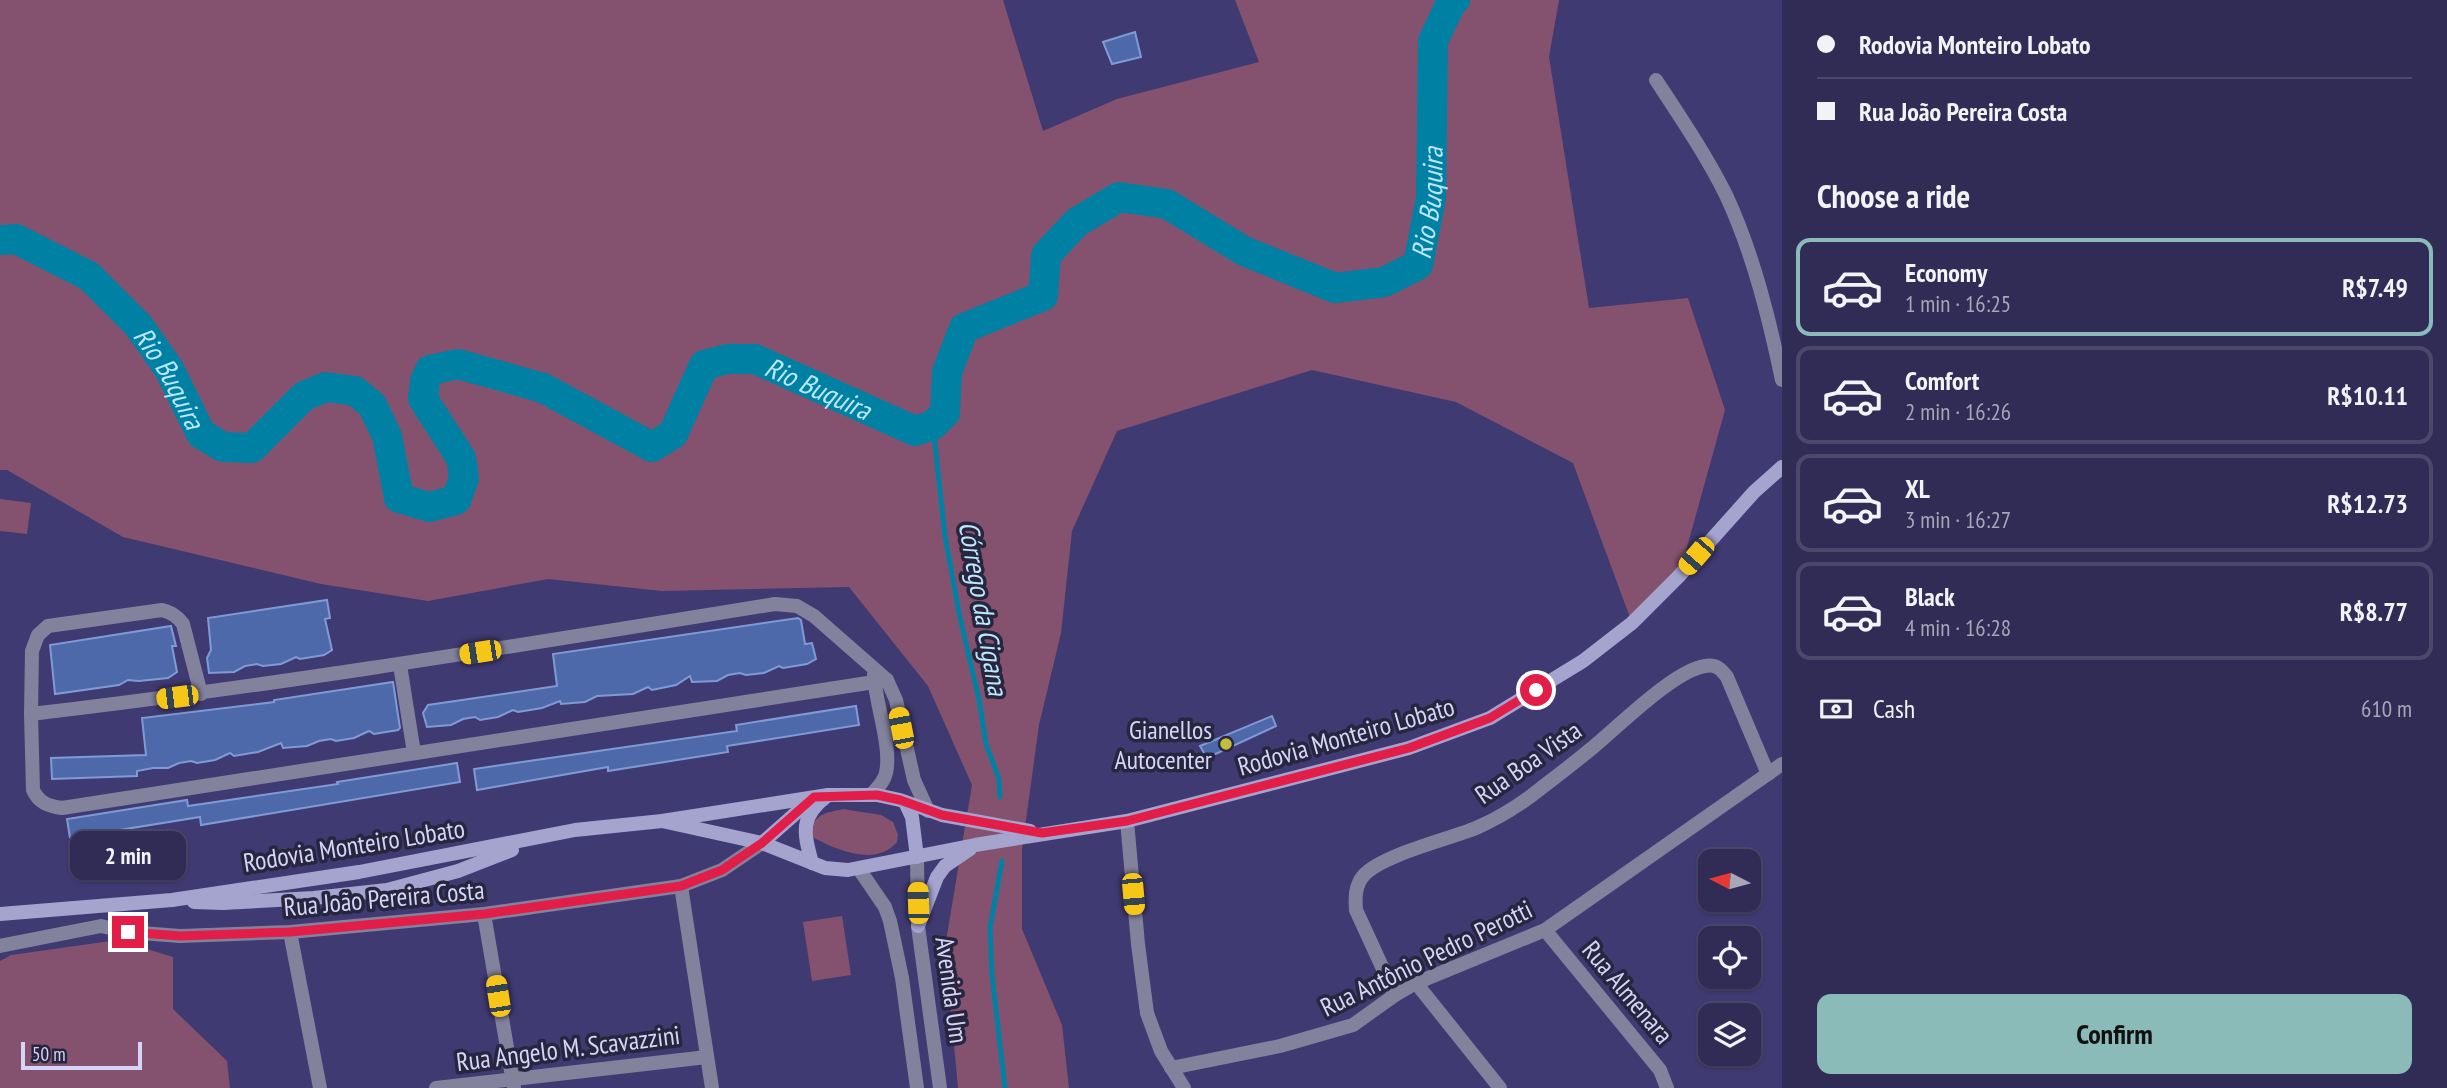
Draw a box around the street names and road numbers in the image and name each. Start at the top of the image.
street label: Rodovia Monteiro Lobato [1234,689,1458,783]
street label: Rua Boa Vista [1468,713,1588,811]
street label: Rodovia Monteiro Lobato [241,811,467,879]
street label: Rua João Pereira Costa [282,873,486,923]
street label: Rua Antônio Pedro Perotti [1315,892,1537,1024]
street label: Rua Almenara [1575,934,1681,1050]
street label: Avenida Um [928,935,976,1045]
street label: Rua Angelo M. Scavazzini [454,1018,682,1078]

